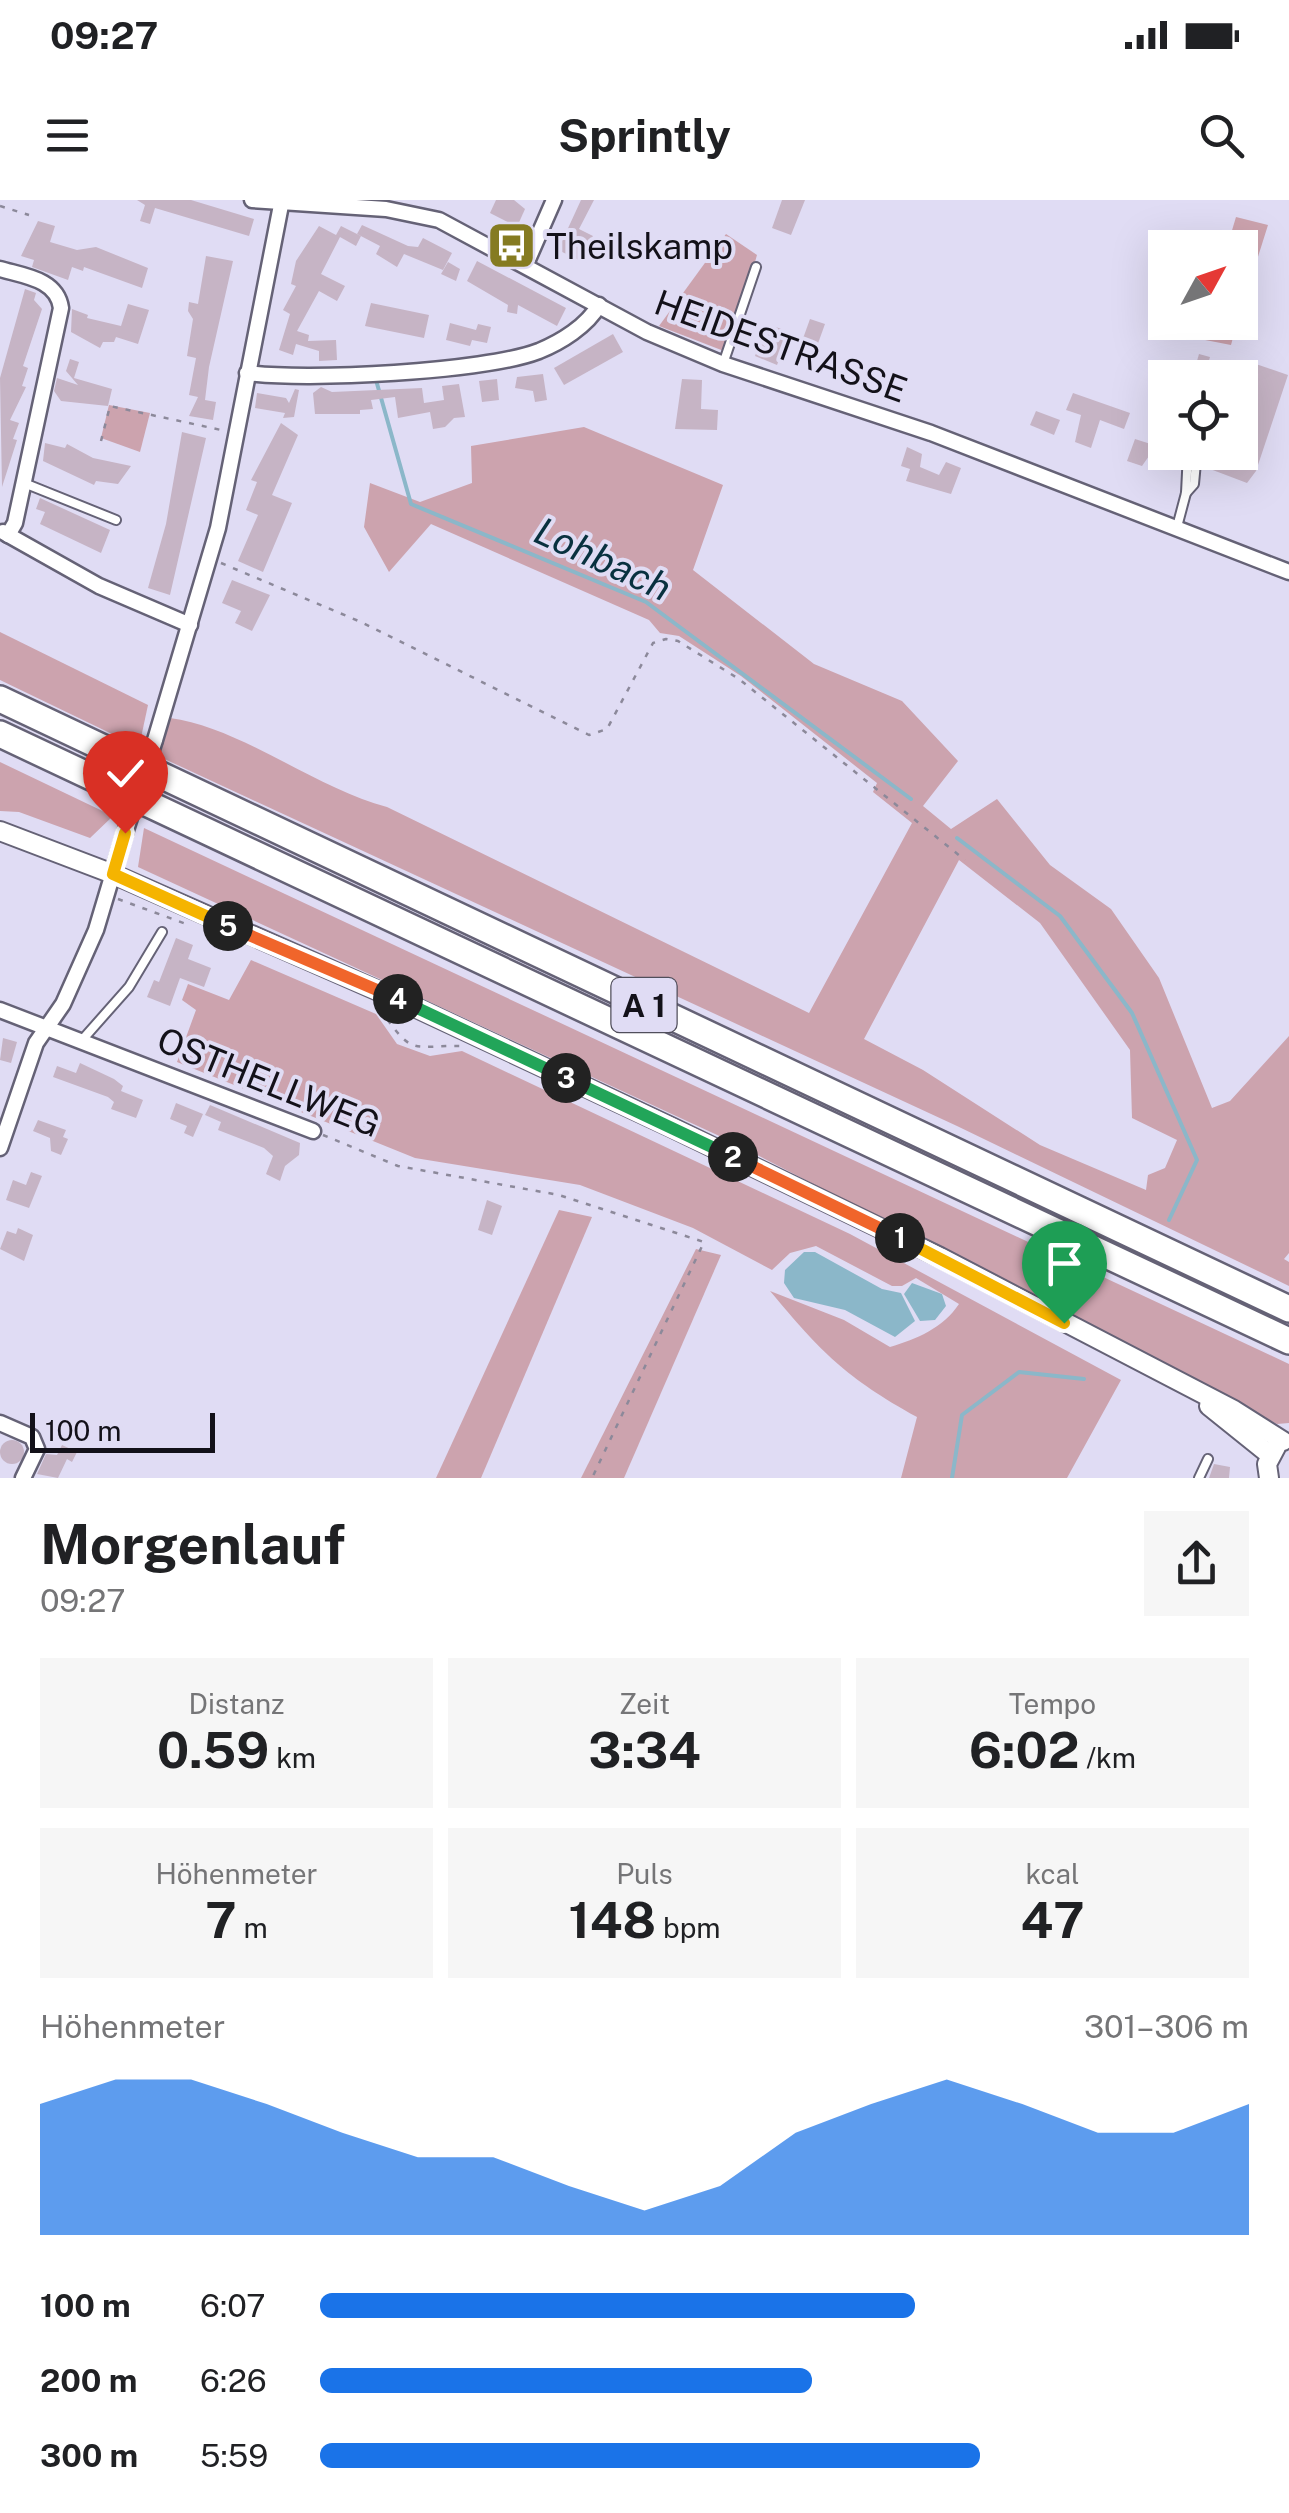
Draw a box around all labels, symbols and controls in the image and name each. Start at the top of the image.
text: 09:27 [50,13,158,58]
icon: menu [40,108,95,163]
icon: search [1194,108,1249,163]
text: Sprintly [558,109,731,162]
bus stop icon: Theilskamp [485,220,537,272]
place label: Theilskamp [546,226,733,267]
north arrow [1148,230,1258,340]
map controls [1148,230,1258,470]
street label: HEIDESTRASSE [649,281,913,411]
button: locate [1148,360,1258,470]
water label: Lohbach [528,508,678,610]
pin [83,731,168,834]
icon: check [98,746,153,801]
pin: 5 [203,901,253,951]
text: 5 [219,909,237,942]
pin: 4 [373,974,423,1024]
road number: A 1 [612,978,676,1032]
text: 4 [389,982,407,1015]
street label: OSTHELLWEG [152,1019,386,1145]
pin: 3 [541,1053,591,1103]
text: 3 [557,1061,575,1094]
pin: 2 [708,1132,758,1182]
text: 2 [724,1140,742,1173]
pin: 1 [875,1213,925,1263]
text: 1 [894,1221,906,1254]
pin [1022,1221,1107,1324]
icon: arrive [1037,1236,1092,1291]
scale bar [30,1408,215,1452]
text: 100 m [45,1414,122,1447]
button: share [1144,1511,1249,1616]
text: Morgenlauf [40,1512,345,1576]
text: 09:27 [40,1582,126,1619]
text: Distanz [188,1687,285,1720]
text: Zeit [619,1687,670,1720]
text: Tempo [1009,1687,1096,1720]
text: 0.59 [157,1720,269,1779]
text: 3:34 [588,1720,701,1779]
text: 6:02 [969,1720,1079,1779]
text: km [269,1741,316,1774]
text: /km [1079,1741,1136,1774]
text: Höhenmeter [155,1857,318,1890]
text: Puls [616,1857,673,1890]
text: kcal [1025,1857,1080,1890]
text: 7 [205,1890,237,1949]
text: 148 [568,1890,656,1949]
text: 47 [1020,1890,1085,1949]
text: m [237,1911,268,1944]
text: bpm [656,1911,721,1944]
text: Höhenmeter [40,2008,225,2045]
text: 301–306 m [1084,2008,1249,2045]
text: 100 m [40,2287,131,2324]
text: 6:07 [200,2287,265,2324]
text: 200 m [40,2362,137,2399]
text: 6:26 [200,2362,267,2399]
text: 300 m [40,2437,138,2474]
text: 5:59 [200,2437,268,2474]

